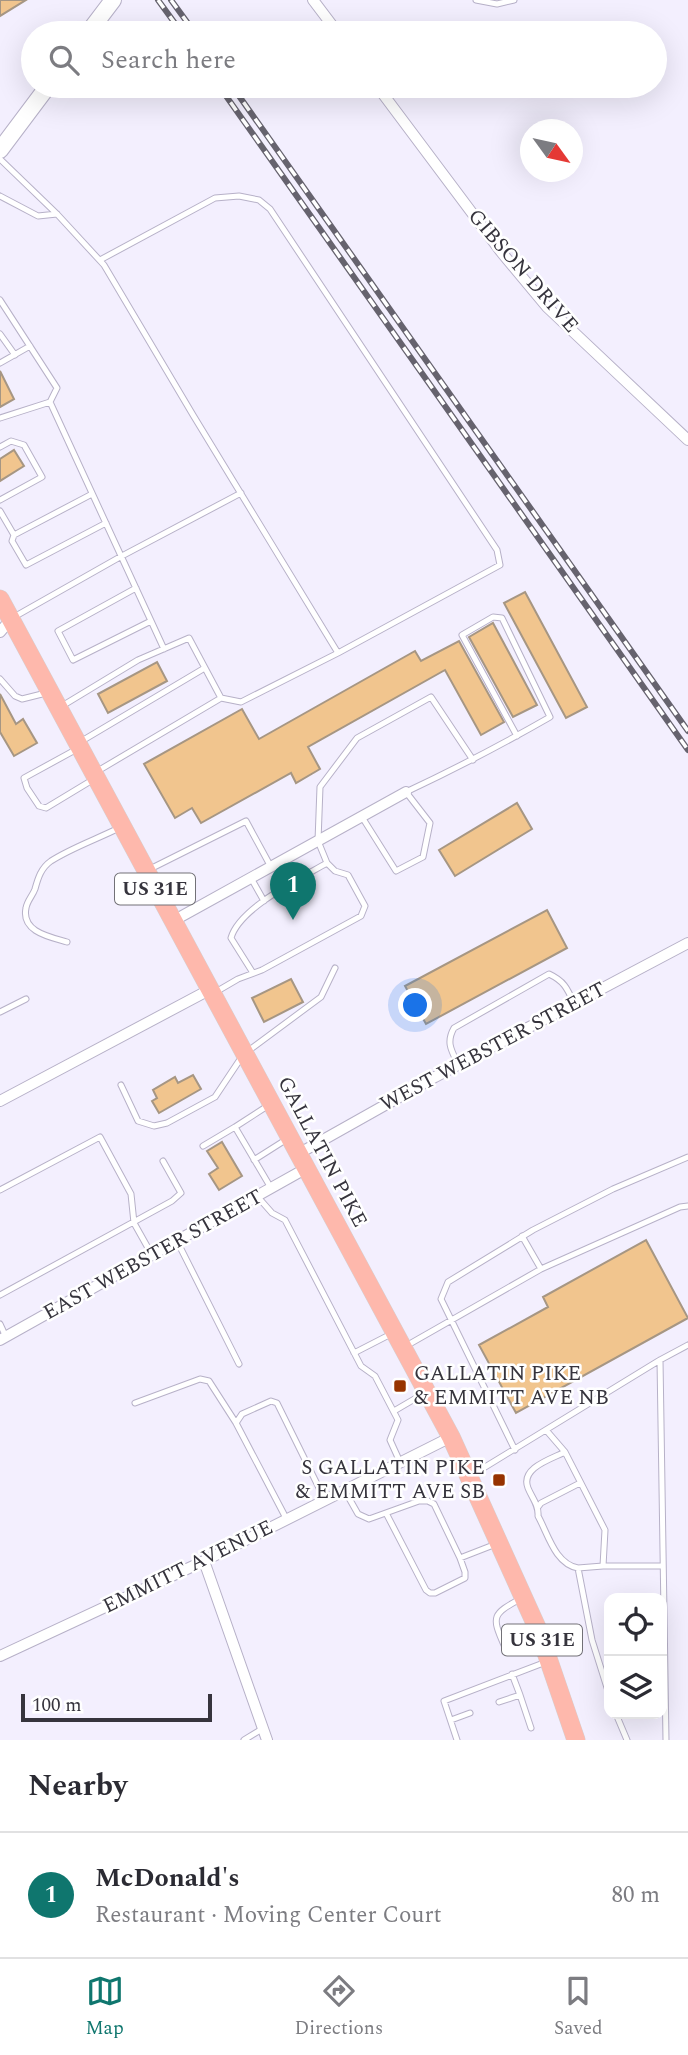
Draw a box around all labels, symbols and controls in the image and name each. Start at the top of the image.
search box [21,21,667,98]
text: Search here [101,40,236,80]
icon: search [45,41,83,79]
north arrow [520,119,583,182]
street label: GIBSON DRIVE [460,202,586,340]
pin: 1 [270,862,316,920]
road number: US 31E [115,874,195,904]
street label: WEST WEBSTER STREET [374,974,612,1120]
your location [398,988,432,1022]
street label: GALLATIN PIKE [269,1071,375,1233]
street label: EAST WEBSTER STREET [37,1181,269,1329]
place label: GALLATIN PIKE & EMMITT AVE NB [414,1358,609,1414]
marker: GALLATIN PIKE & EMMITT AVE NB [392,1378,408,1394]
place label: S GALLATIN PIKE & EMMITT AVE SB [296,1452,485,1508]
marker: S GALLATIN PIKE & EMMITT AVE SB [491,1472,507,1488]
street label: EMMITT AVENUE [97,1512,279,1622]
map controls [604,1593,667,1719]
button: locate [604,1593,667,1656]
road number: US 31E [502,1624,582,1656]
button: layers [604,1656,667,1719]
scale bar [21,1691,212,1723]
text: 100 m [32,1691,82,1720]
text: Nearby [28,1763,127,1809]
text: McDonald's [95,1858,240,1898]
text: 1 [45,1878,57,1913]
text: 80 m [611,1878,660,1913]
text: Restaurant · Moving Center Court [95,1898,442,1933]
tab: Map [85,1972,124,2043]
tab: Directions [294,1972,383,2043]
tab: Saved [554,1972,603,2043]

